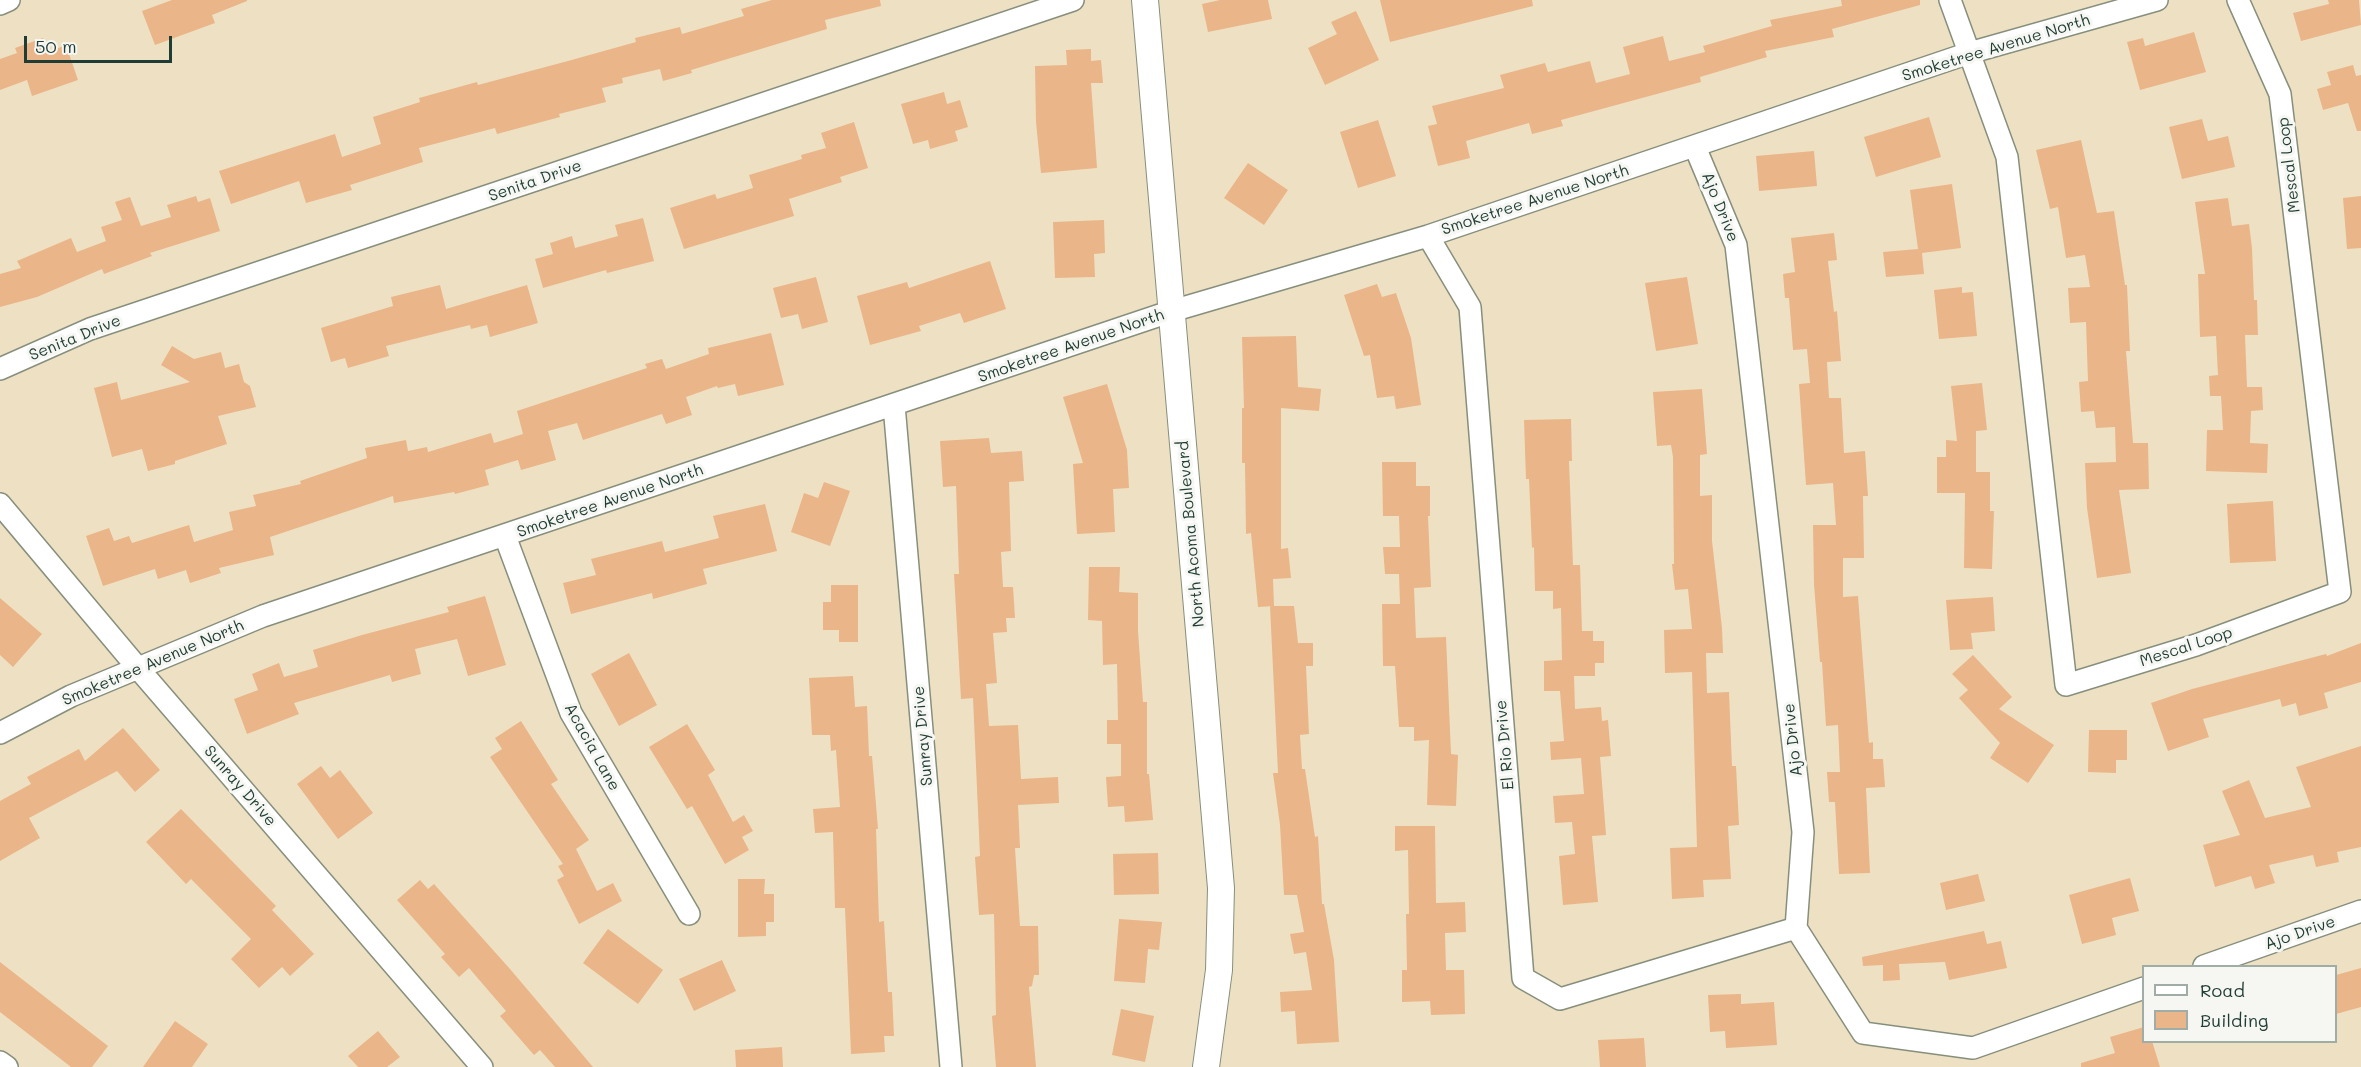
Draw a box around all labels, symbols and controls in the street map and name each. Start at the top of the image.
street label: Smoketree Avenue North [1900,10,2092,86]
scale bar [27,24,176,62]
text: 50 m [35,34,77,58]
street label: Mescal Loop [2274,116,2304,214]
street label: Senita Drive [486,156,584,206]
street label: Smoketree Avenue North [1439,161,1631,239]
street label: Ajo Drive [1697,169,1743,245]
street label: Smoketree Avenue North [975,305,1167,387]
street label: Senita Drive [26,311,124,365]
street label: North Acoma Boulevard [1173,440,1209,628]
street label: Smoketree Avenue North [514,460,706,542]
street label: Smoketree Avenue North [59,616,247,710]
street label: Mescal Loop [2137,623,2235,671]
street label: Sunray Drive [909,685,937,787]
street label: El Rio Drive [1491,699,1519,791]
street label: Acacia Lane [560,700,624,794]
street label: Ajo Drive [1780,703,1806,777]
street label: Sunray Drive [200,742,280,830]
street label: Ajo Drive [2262,912,2338,954]
legend [2142,965,2337,1043]
text: Road [2200,978,2245,1002]
text: Building [2200,1008,2268,1032]

